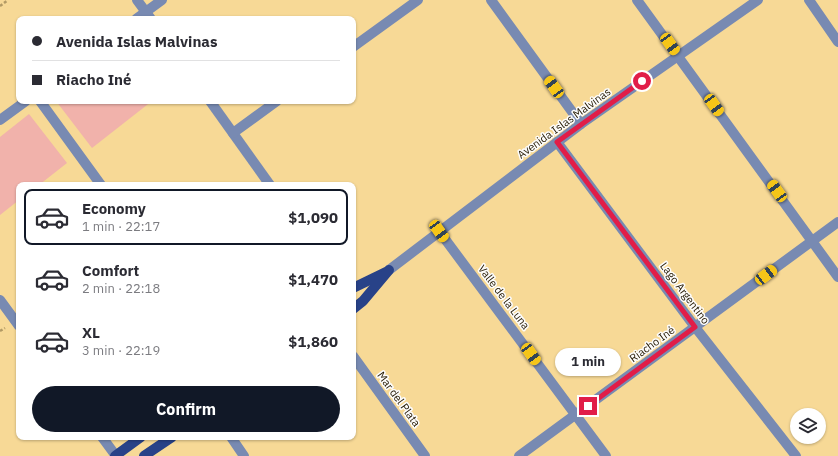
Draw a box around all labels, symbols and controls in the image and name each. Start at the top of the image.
car [658,31,682,57]
text: Avenida Islas Malvinas [56,32,217,51]
text: Riacho Iné [56,70,131,89]
route start [633,72,651,90]
car [542,74,566,100]
street label: Avenida Islas Malvinas [515,84,613,162]
car [702,92,726,118]
car [765,178,789,204]
icon: car [34,199,70,235]
text: Economy [82,199,146,218]
text: $1,090 [288,208,338,227]
text: 1 min · 22:17 [82,218,160,235]
car [427,218,451,244]
street label: Lago Argentino [657,259,713,327]
icon: car [34,261,70,297]
text: Comfort [82,261,139,280]
street label: Valle de la Luna [475,262,533,332]
car [753,263,779,287]
text: $1,470 [288,270,338,289]
text: 2 min · 22:18 [82,280,160,297]
icon: car [34,323,70,359]
text: XL [82,323,100,342]
street label: Riacho Iné [626,323,678,365]
text: $1,860 [288,332,338,351]
car [519,341,543,367]
text: 3 min · 22:19 [82,342,160,359]
callout: 1 min [555,348,621,376]
text: 1 min [571,353,605,370]
street label: Mar del Plata [374,369,424,429]
button: Confirm [32,386,340,432]
route end [579,397,597,415]
map controls [790,408,826,444]
button: layers [790,408,826,444]

